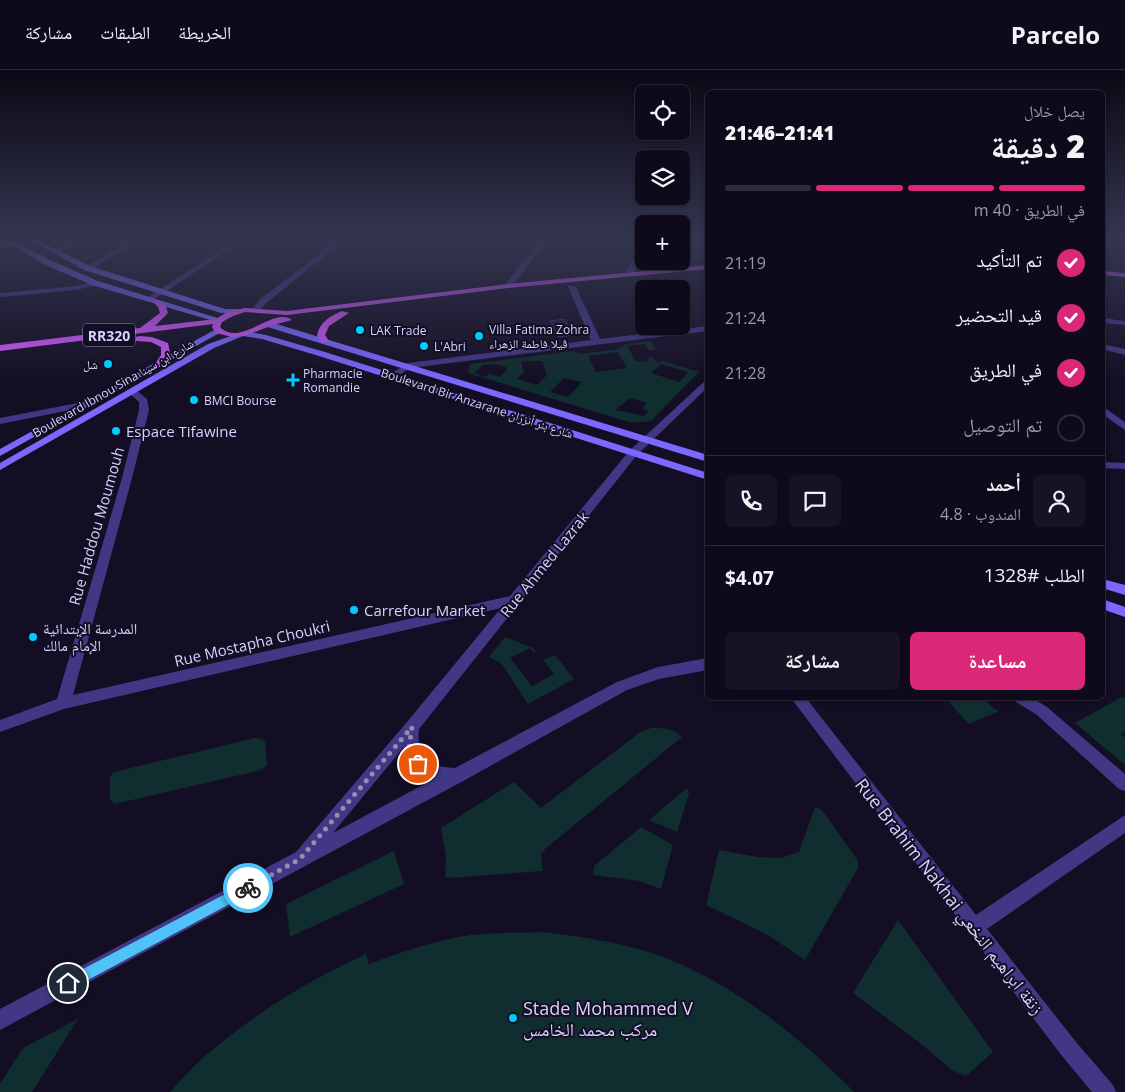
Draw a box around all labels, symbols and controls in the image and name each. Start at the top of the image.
text: Parcelo [1011,18,1100,51]
text: مشاركة [25,20,72,44]
text: الطبقات [100,20,150,44]
text: الخريطة [178,20,231,44]
map controls [635,85,690,335]
button: locate [635,85,690,140]
text: يصل خلال [1024,100,1085,122]
text: 21:41–21:46 [725,120,835,146]
text: 2 دقيقة [991,124,1085,167]
button: layers [635,150,690,205]
text: في الطريق · 40 m [974,199,1085,221]
button: + [635,215,690,270]
text: تم التأكيد [977,247,1042,273]
icon: check [1057,249,1085,277]
text: 21:19 [725,252,766,274]
button: − [635,280,690,335]
text: قيد التحضير [956,302,1042,328]
icon: check [1057,304,1085,332]
text: 21:24 [725,307,766,329]
place label: Villa Fatima Zohra ڤيلا فاطمة الزهراء [489,321,589,352]
place label: LAK Trade [370,322,427,339]
road number: RR320 [83,324,135,346]
marker: LAK Trade [354,324,366,336]
marker: Villa Fatima Zohra ڤيلا فاطمة الزهراء [473,330,485,342]
street label: Boulevard Ibnou Sina شارع ابن سينا [29,335,197,441]
place label: L'Abri [434,338,466,355]
marker: L'Abri [418,340,430,352]
place label: شل [83,356,98,373]
text: في الطريق [969,357,1042,383]
marker: شل [102,358,114,370]
icon: check [1057,359,1085,387]
text: 21:28 [725,362,766,384]
street label: Boulevard Bir Anzarane شارع بئر أنزران [379,364,575,442]
place label: Pharmacie Romandie [303,365,363,396]
marker: Pharmacie Romandie [287,374,299,386]
place label: BMCI Bourse [204,392,277,409]
marker: BMCI Bourse [188,394,200,406]
text: تم التوصيل [963,412,1042,438]
place label: Espace Tifawine [126,421,237,441]
marker: Espace Tifawine [110,425,122,437]
street label: Rue Haddou Moumouh [64,445,128,607]
text: أحمد [986,471,1021,497]
button: phone [725,475,777,527]
button: chat [789,475,841,527]
button: person [1033,475,1085,527]
text: المندوب · 4.8 [940,503,1021,525]
street label: Rue Ahmed Lazrak [495,507,593,621]
text: الطلب #1328 [984,562,1085,588]
text: $4.07 [725,565,774,591]
place label: Carrefour Market [364,600,485,620]
marker: Carrefour Market [348,604,360,616]
street label: Rue Mostapha Choukri [172,615,332,671]
place label: المدرسة الإبتدائية الإمام مالك [43,618,137,656]
marker: المدرسة الإبتدائية الإمام مالك [27,631,39,643]
button: مشاركة [725,632,900,690]
button: مساعدة [910,632,1085,690]
pin [397,743,439,785]
icon: bag [404,750,432,778]
street label: Rue Brahim Nakhai زنقة ابراهيم النخعي [847,773,1050,1021]
courier [223,863,273,913]
icon: bike [234,874,262,902]
pin [47,962,89,1004]
icon: home [54,969,82,997]
place label: Stade Mohammed V مركب محمد الخامس [523,996,693,1041]
marker: Stade Mohammed V مركب محمد الخامس [507,1012,519,1024]

